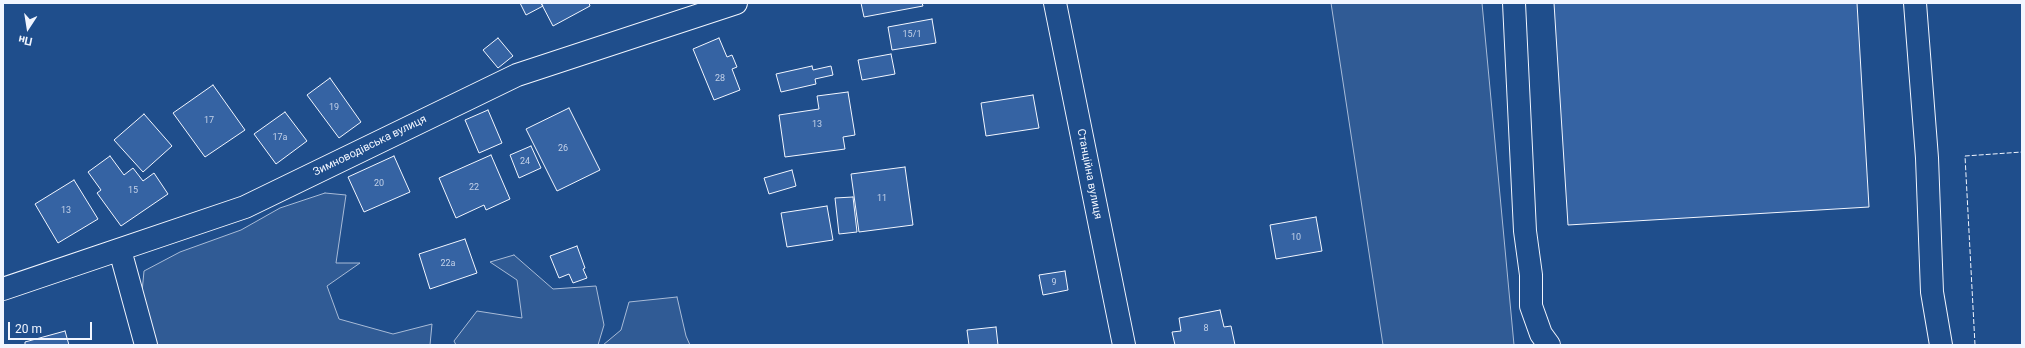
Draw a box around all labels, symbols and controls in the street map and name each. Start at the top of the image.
north arrow [8,8,48,48]
house number: 15/1 [903,30,921,40]
text: Пн [17,32,34,48]
house number: 28 [715,74,725,84]
house number: 19 [329,103,339,113]
street label: Зимноводівська вулиця [311,113,429,179]
house number: 17 [204,116,214,126]
house number: 13 [812,120,822,130]
street label: Станційна вулиця [1074,128,1104,220]
house number: 17а [272,133,288,143]
house number: 26 [558,144,568,154]
house number: 24 [520,157,530,167]
house number: 20 [374,179,384,189]
house number: 22 [469,183,479,193]
house number: 15 [128,186,138,196]
house number: 11 [877,194,887,204]
house number: 13 [61,206,71,216]
house number: 10 [1291,233,1301,243]
house number: 22а [440,259,456,269]
house number: 9 [1051,278,1057,288]
scale bar [10,314,94,340]
text: 20 m [15,322,42,336]
house number: 8 [1203,324,1209,334]

